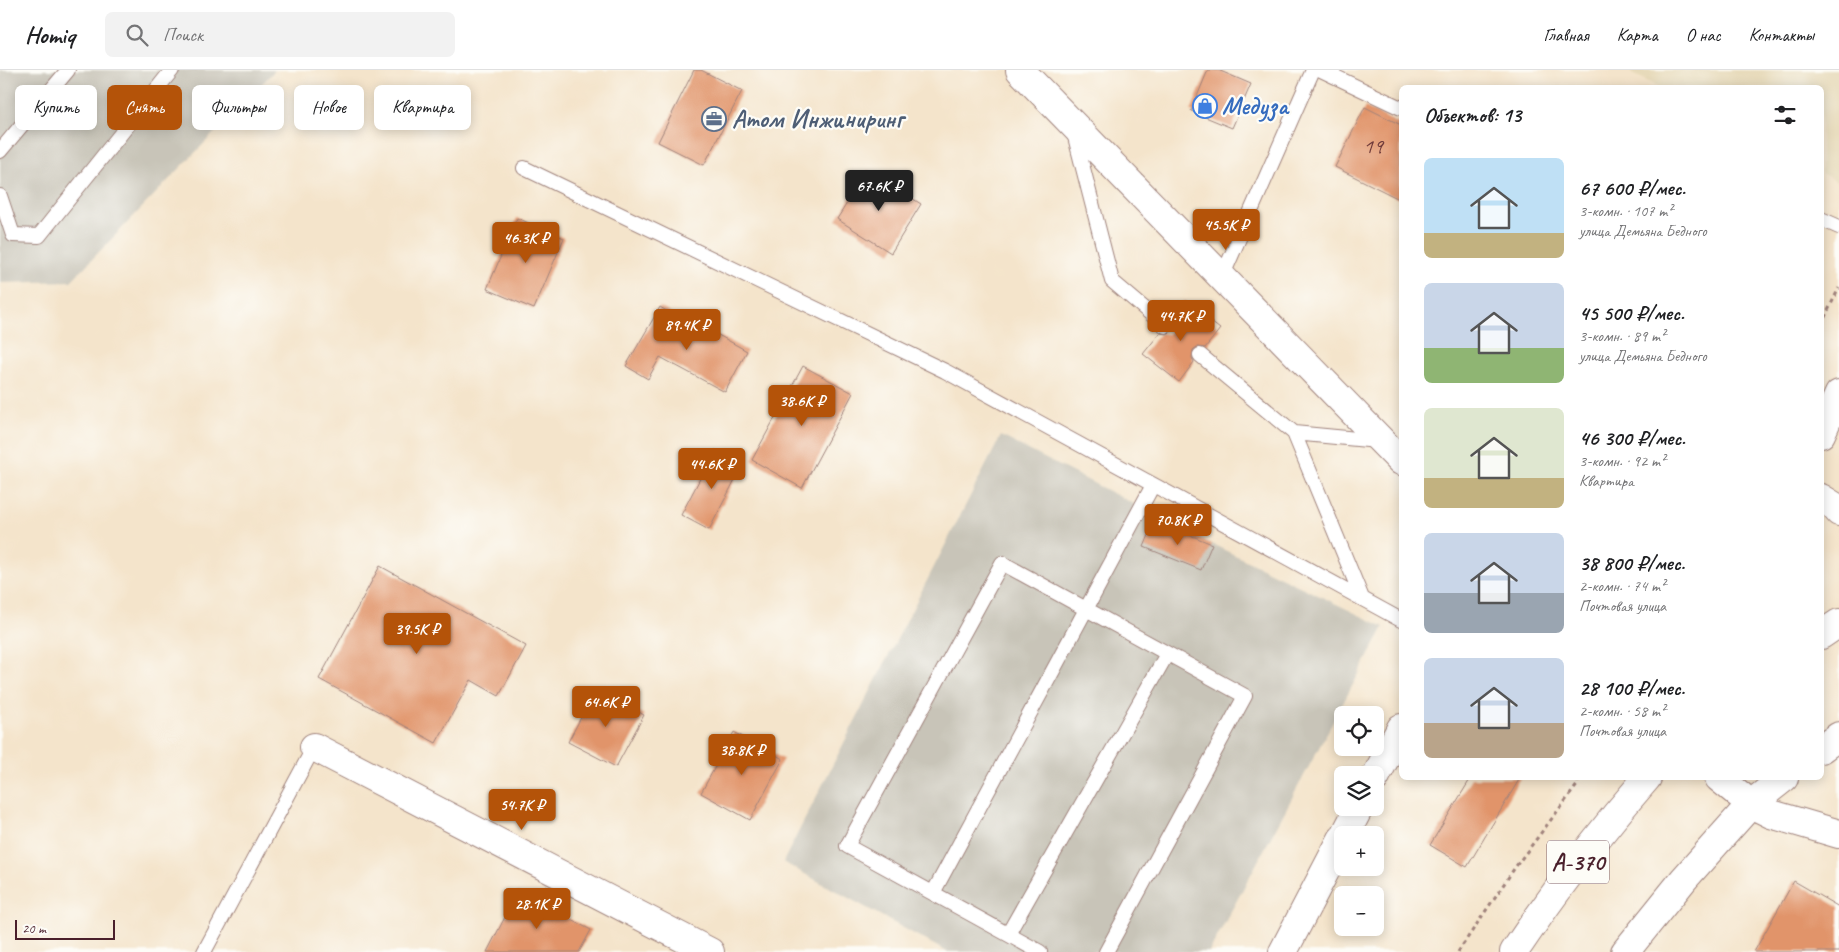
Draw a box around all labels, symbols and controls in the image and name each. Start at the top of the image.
search box [105,12,455,57]
text: Homiq [25,20,75,50]
icon: search [123,21,151,49]
text: Поиск [163,23,203,47]
text: Главная [1544,24,1589,46]
text: Карта [1617,24,1658,46]
text: О нас [1686,24,1721,46]
text: Контакты [1749,24,1814,46]
chip: Купить [15,85,97,130]
chip: Снять [107,85,182,130]
chip: Фильтры [192,85,284,130]
chip: Новое [294,85,364,130]
chip: Квартира [374,85,471,130]
place label: Медуза [1222,90,1290,122]
shop icon: Медуза [1192,93,1218,119]
icon: filters [1771,101,1799,129]
text: Объектов: 13 [1424,102,1521,128]
place label: Атом Инжиниринг [732,103,907,135]
office icon: Атом Инжиниринг [701,106,727,132]
house number: 19 [1363,132,1385,160]
pin: 67.6K ₽ [833,170,925,212]
text: 67 600 ₽/мес. [1579,175,1686,201]
text: 67.6K ₽ [856,176,902,196]
icon: home [1464,178,1524,238]
text: 3-комн. · 107 m² [1579,201,1672,221]
pin: 45.5K ₽ [1180,208,1272,251]
text: 45.5K ₽ [1204,215,1248,235]
text: улица Демьяна Бедного [1579,221,1707,241]
pin: 46.3K ₽ [480,222,572,264]
text: 46.3K ₽ [503,228,549,248]
pin: 44.7K ₽ [1135,300,1227,342]
text: 45 500 ₽/мес. [1579,300,1684,326]
icon: home [1464,303,1524,363]
text: 44.7K ₽ [1159,306,1203,326]
pin: 89.4K ₽ [641,308,733,351]
text: 89.4K ₽ [665,315,709,335]
text: 3-комн. · 89 m² [1579,326,1665,346]
text: улица Демьяна Бедного [1579,346,1707,366]
pin: 38.6K ₽ [756,384,848,427]
text: 38.6K ₽ [779,391,825,411]
text: 46 300 ₽/мес. [1579,425,1685,451]
icon: home [1464,428,1524,488]
pin: 44.6K ₽ [666,448,758,490]
text: 3-комн. · 92 m² [1579,451,1665,471]
text: 44.6K ₽ [689,454,735,474]
text: Квартира [1579,471,1634,491]
pin: 70.8K ₽ [1132,504,1224,546]
text: 70.8K ₽ [1156,510,1200,530]
text: 38 800 ₽/мес. [1579,550,1685,576]
icon: home [1464,553,1524,613]
text: 2-комн. · 74 m² [1579,576,1665,596]
text: Почтовая улица [1579,596,1666,616]
pin: 39.5K ₽ [371,612,463,655]
text: 39.5K ₽ [395,619,439,639]
text: 28 100 ₽/мес. [1579,675,1685,701]
icon: home [1464,678,1524,738]
pin: 64.6K ₽ [560,686,652,728]
text: 64.6K ₽ [583,692,629,712]
text: 2-комн. · 58 m² [1579,701,1665,721]
map controls [1334,706,1384,936]
button: locate [1334,706,1384,756]
text: Почтовая улица [1579,721,1666,741]
pin: 38.8K ₽ [696,734,788,776]
text: 38.8K ₽ [719,740,765,760]
button: layers [1334,766,1384,816]
pin: 54.7K ₽ [476,788,568,831]
text: 54.7K ₽ [500,795,544,815]
button: + [1334,826,1384,876]
road number: А-370 [1547,840,1609,884]
button: − [1334,886,1384,936]
pin: 28.1K ₽ [491,888,583,930]
text: 28.1K ₽ [514,894,560,914]
scale bar [15,917,115,940]
text: 20 m [22,920,46,937]

